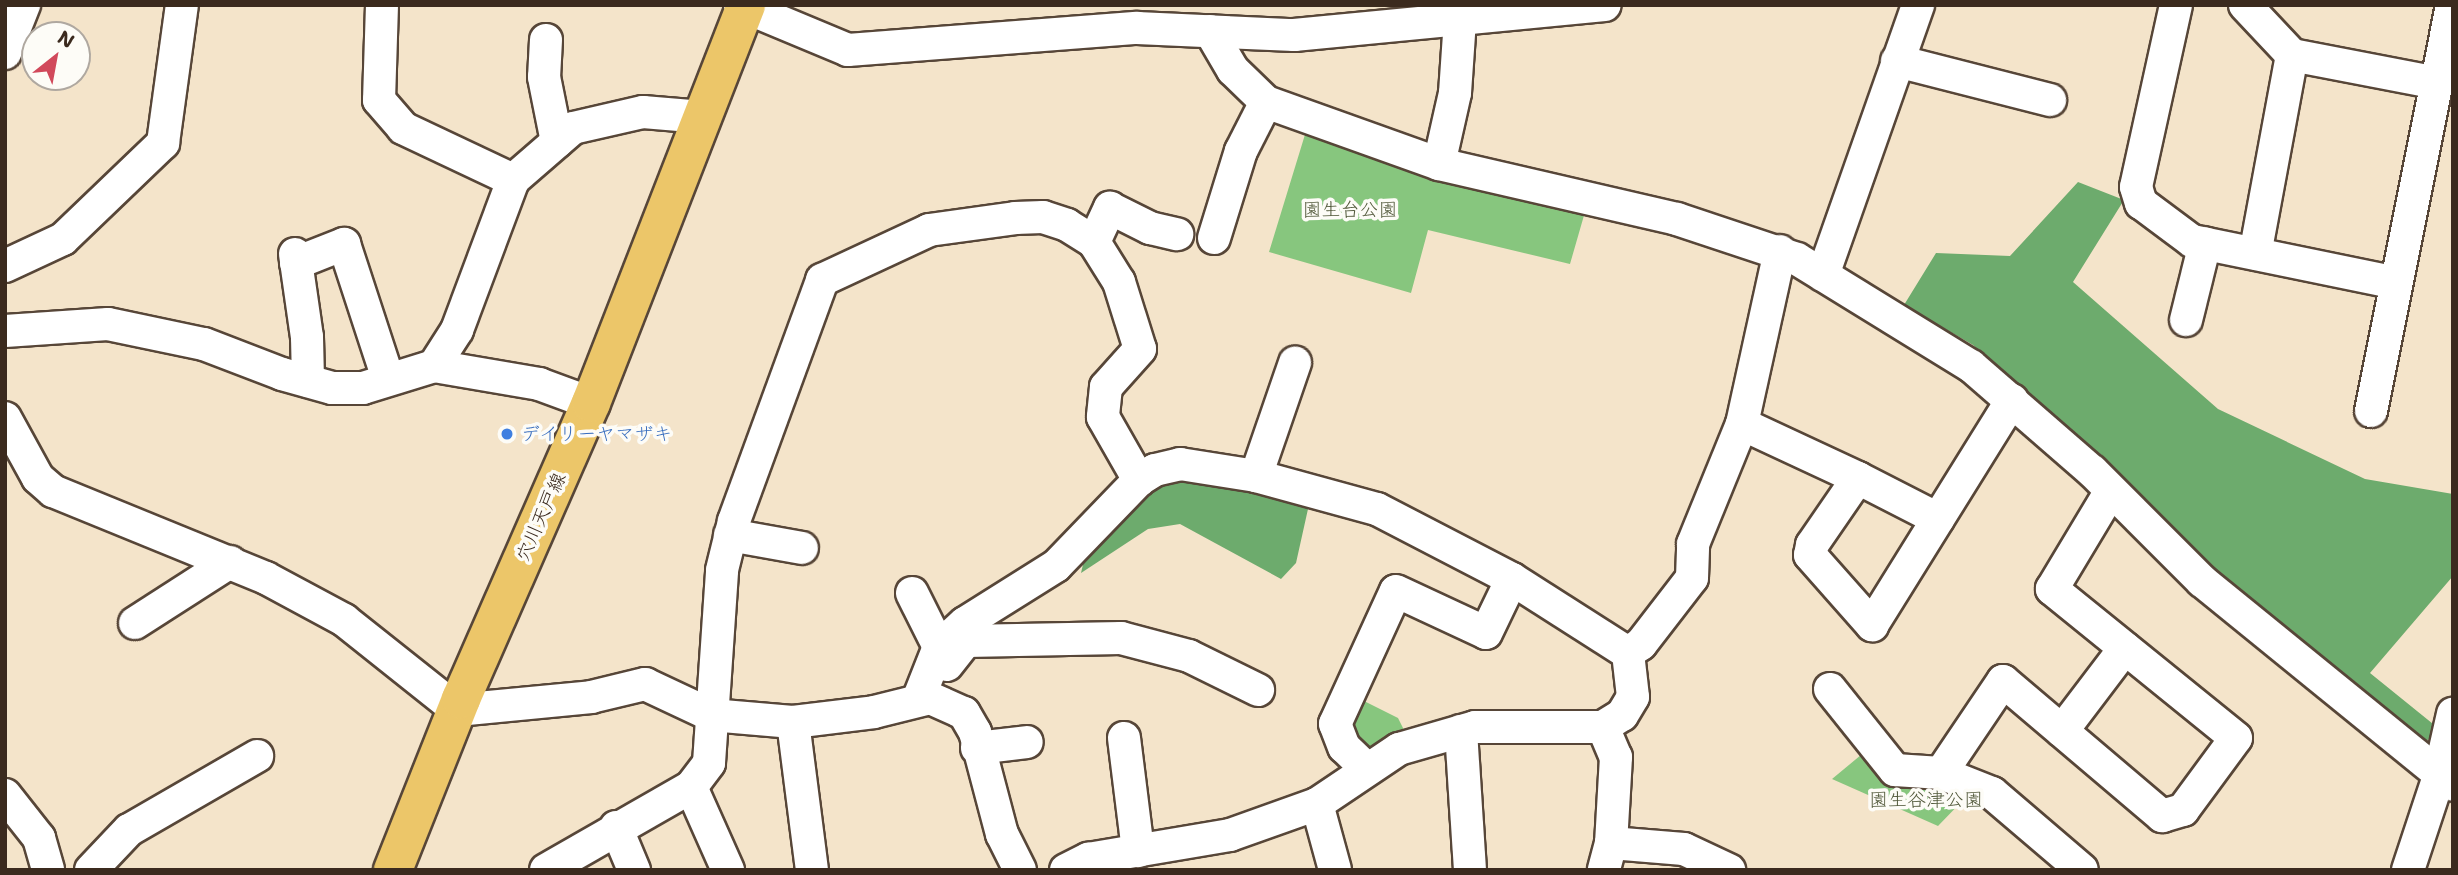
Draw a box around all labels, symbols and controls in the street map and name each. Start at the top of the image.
north arrow [21,21,91,91]
text: N [53,25,79,54]
park label: 園生台公園 [1303,199,1397,221]
place label: デイリーヤマザキ [521,423,673,445]
marker: デイリーヤマザキ [499,426,515,442]
street label: 穴川天戸線 [511,469,571,565]
park label: 園生谷津公園 [1869,789,1983,811]

